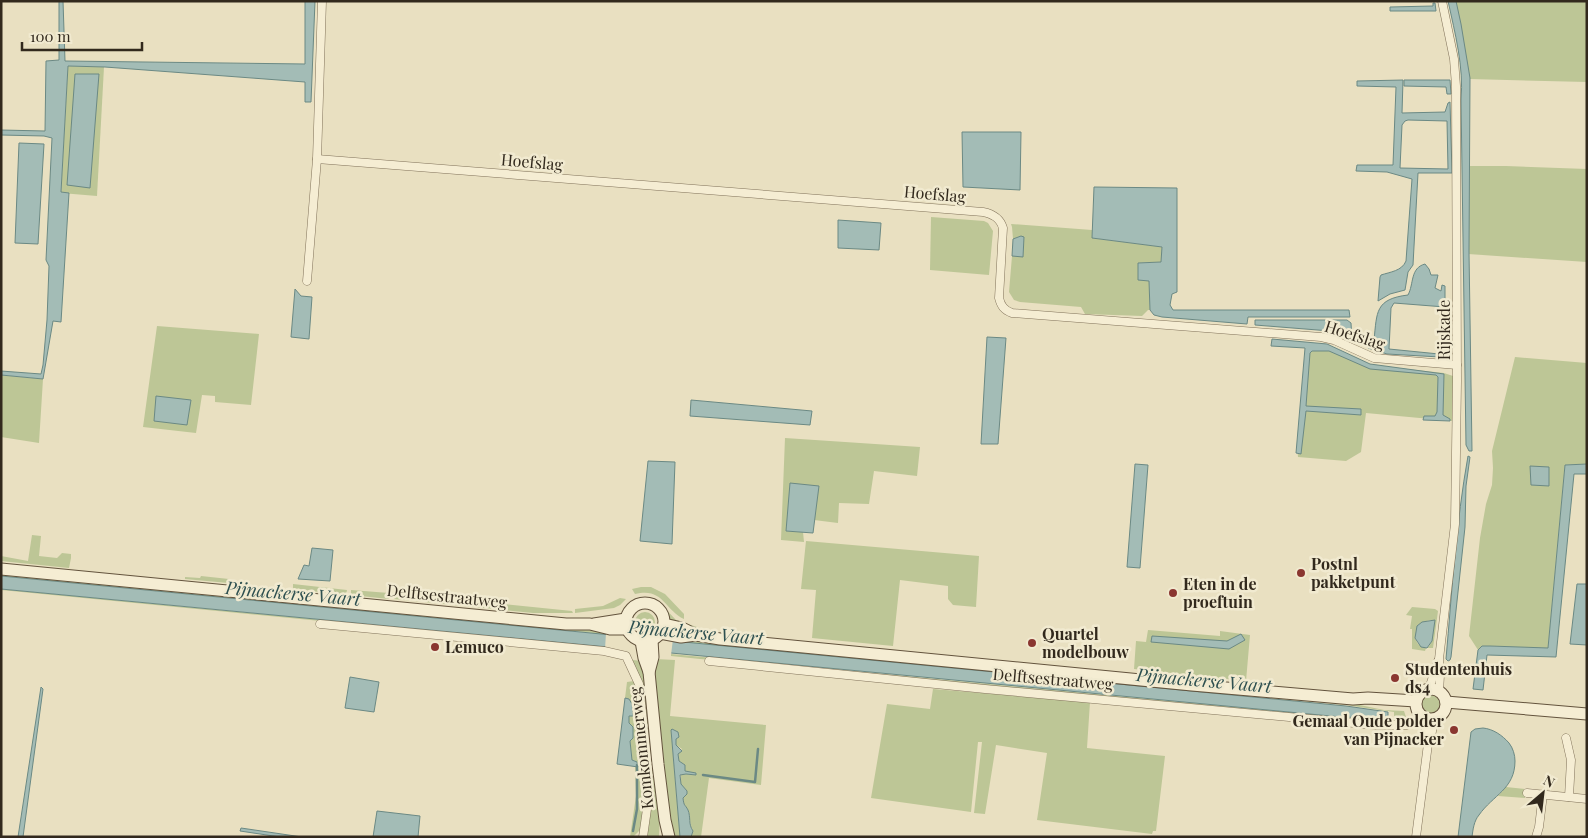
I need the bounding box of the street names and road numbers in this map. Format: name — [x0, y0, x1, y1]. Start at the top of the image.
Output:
street label: Hoefslag — [500, 148, 564, 175]
street label: Hoefslag — [903, 180, 967, 207]
street label: Rijskade — [1433, 300, 1454, 360]
street label: Hoefslag — [1322, 315, 1388, 354]
street label: Delftsestraatweg — [386, 579, 509, 612]
street label: Delftsestraatweg — [992, 663, 1115, 694]
street label: Komkommerweg — [624, 685, 657, 810]

